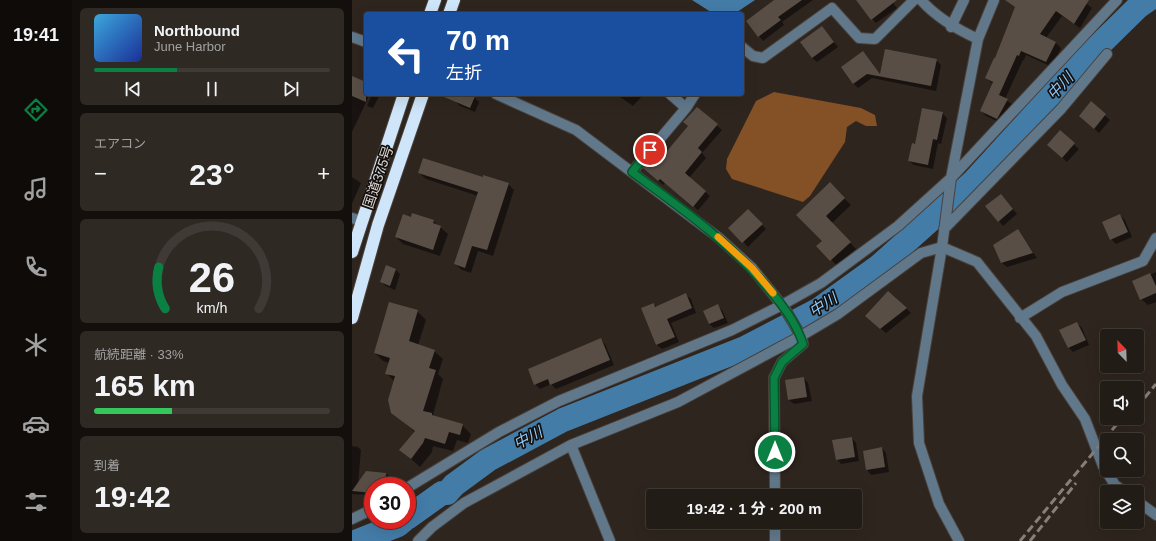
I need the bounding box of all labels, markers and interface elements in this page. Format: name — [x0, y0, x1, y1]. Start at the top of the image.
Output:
text: Northbound — [154, 22, 240, 39]
text: 19:41 — [13, 25, 59, 45]
text: 70 m — [446, 25, 510, 56]
icon: left — [380, 28, 432, 80]
text: June Harbor — [154, 39, 226, 54]
text: 左折 — [446, 63, 482, 83]
water label: 中川 — [1043, 67, 1077, 102]
icon: previous — [122, 78, 144, 100]
icon: pause — [201, 78, 223, 100]
icon: next — [280, 78, 302, 100]
icon: directions — [22, 96, 50, 124]
pin — [633, 133, 667, 167]
text: エアコン — [94, 136, 146, 151]
icon: arrive — [639, 139, 661, 161]
street label: 国道375号 — [360, 143, 396, 211]
text: 23° — [189, 158, 235, 191]
text: − — [94, 161, 107, 186]
text: + — [317, 161, 330, 186]
icon: music — [22, 175, 50, 203]
icon: phone — [22, 253, 50, 281]
text: 26 — [189, 253, 235, 300]
water label: 中川 — [806, 288, 842, 320]
text: km/h — [197, 299, 228, 315]
north arrow — [1100, 329, 1144, 373]
map controls — [1100, 329, 1144, 529]
icon: climate — [22, 331, 50, 359]
text: 航続距離 · 33% — [94, 347, 184, 362]
text: 165 km — [94, 369, 196, 402]
button: sound — [1100, 381, 1144, 425]
icon: car — [22, 410, 50, 438]
water label: 中川 — [511, 422, 547, 452]
position arrow — [754, 431, 796, 473]
button: search — [1100, 433, 1144, 477]
text: 到着 — [94, 458, 120, 473]
speed limit sign: 30 — [364, 477, 416, 529]
text: 19:42 — [94, 480, 171, 513]
button: layers — [1100, 485, 1144, 529]
icon: filters — [22, 488, 50, 516]
text: 19:42 · 1 分 · 200 m — [686, 500, 822, 517]

